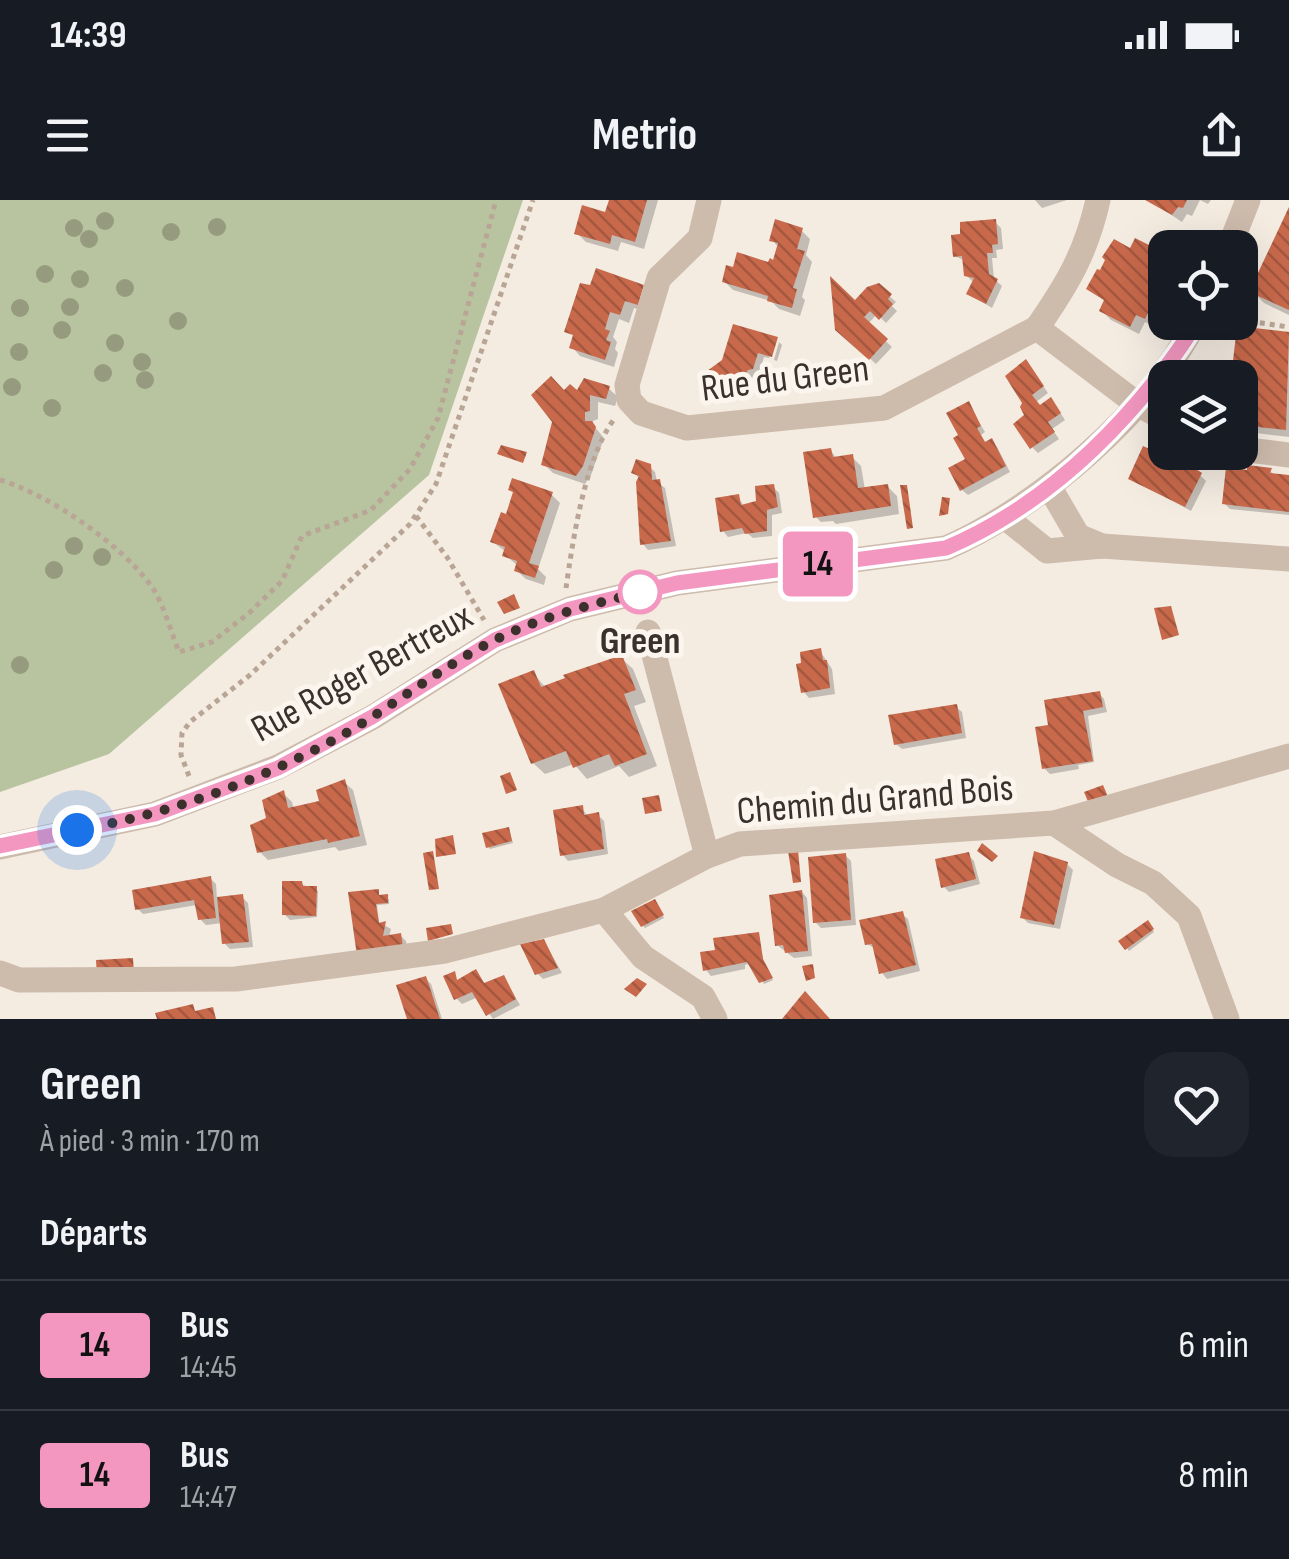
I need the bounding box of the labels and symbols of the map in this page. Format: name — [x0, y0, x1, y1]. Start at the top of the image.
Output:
street label: Rue du Green — [699, 346, 871, 412]
line badge: 14 — [773, 532, 863, 596]
marker: Green — [619, 571, 661, 613]
street label: Rue Roger Bertreux — [244, 594, 480, 752]
place label: Green — [600, 619, 680, 664]
street label: Chemin du Grand Bois — [735, 766, 1015, 834]
your location — [52, 805, 102, 855]

